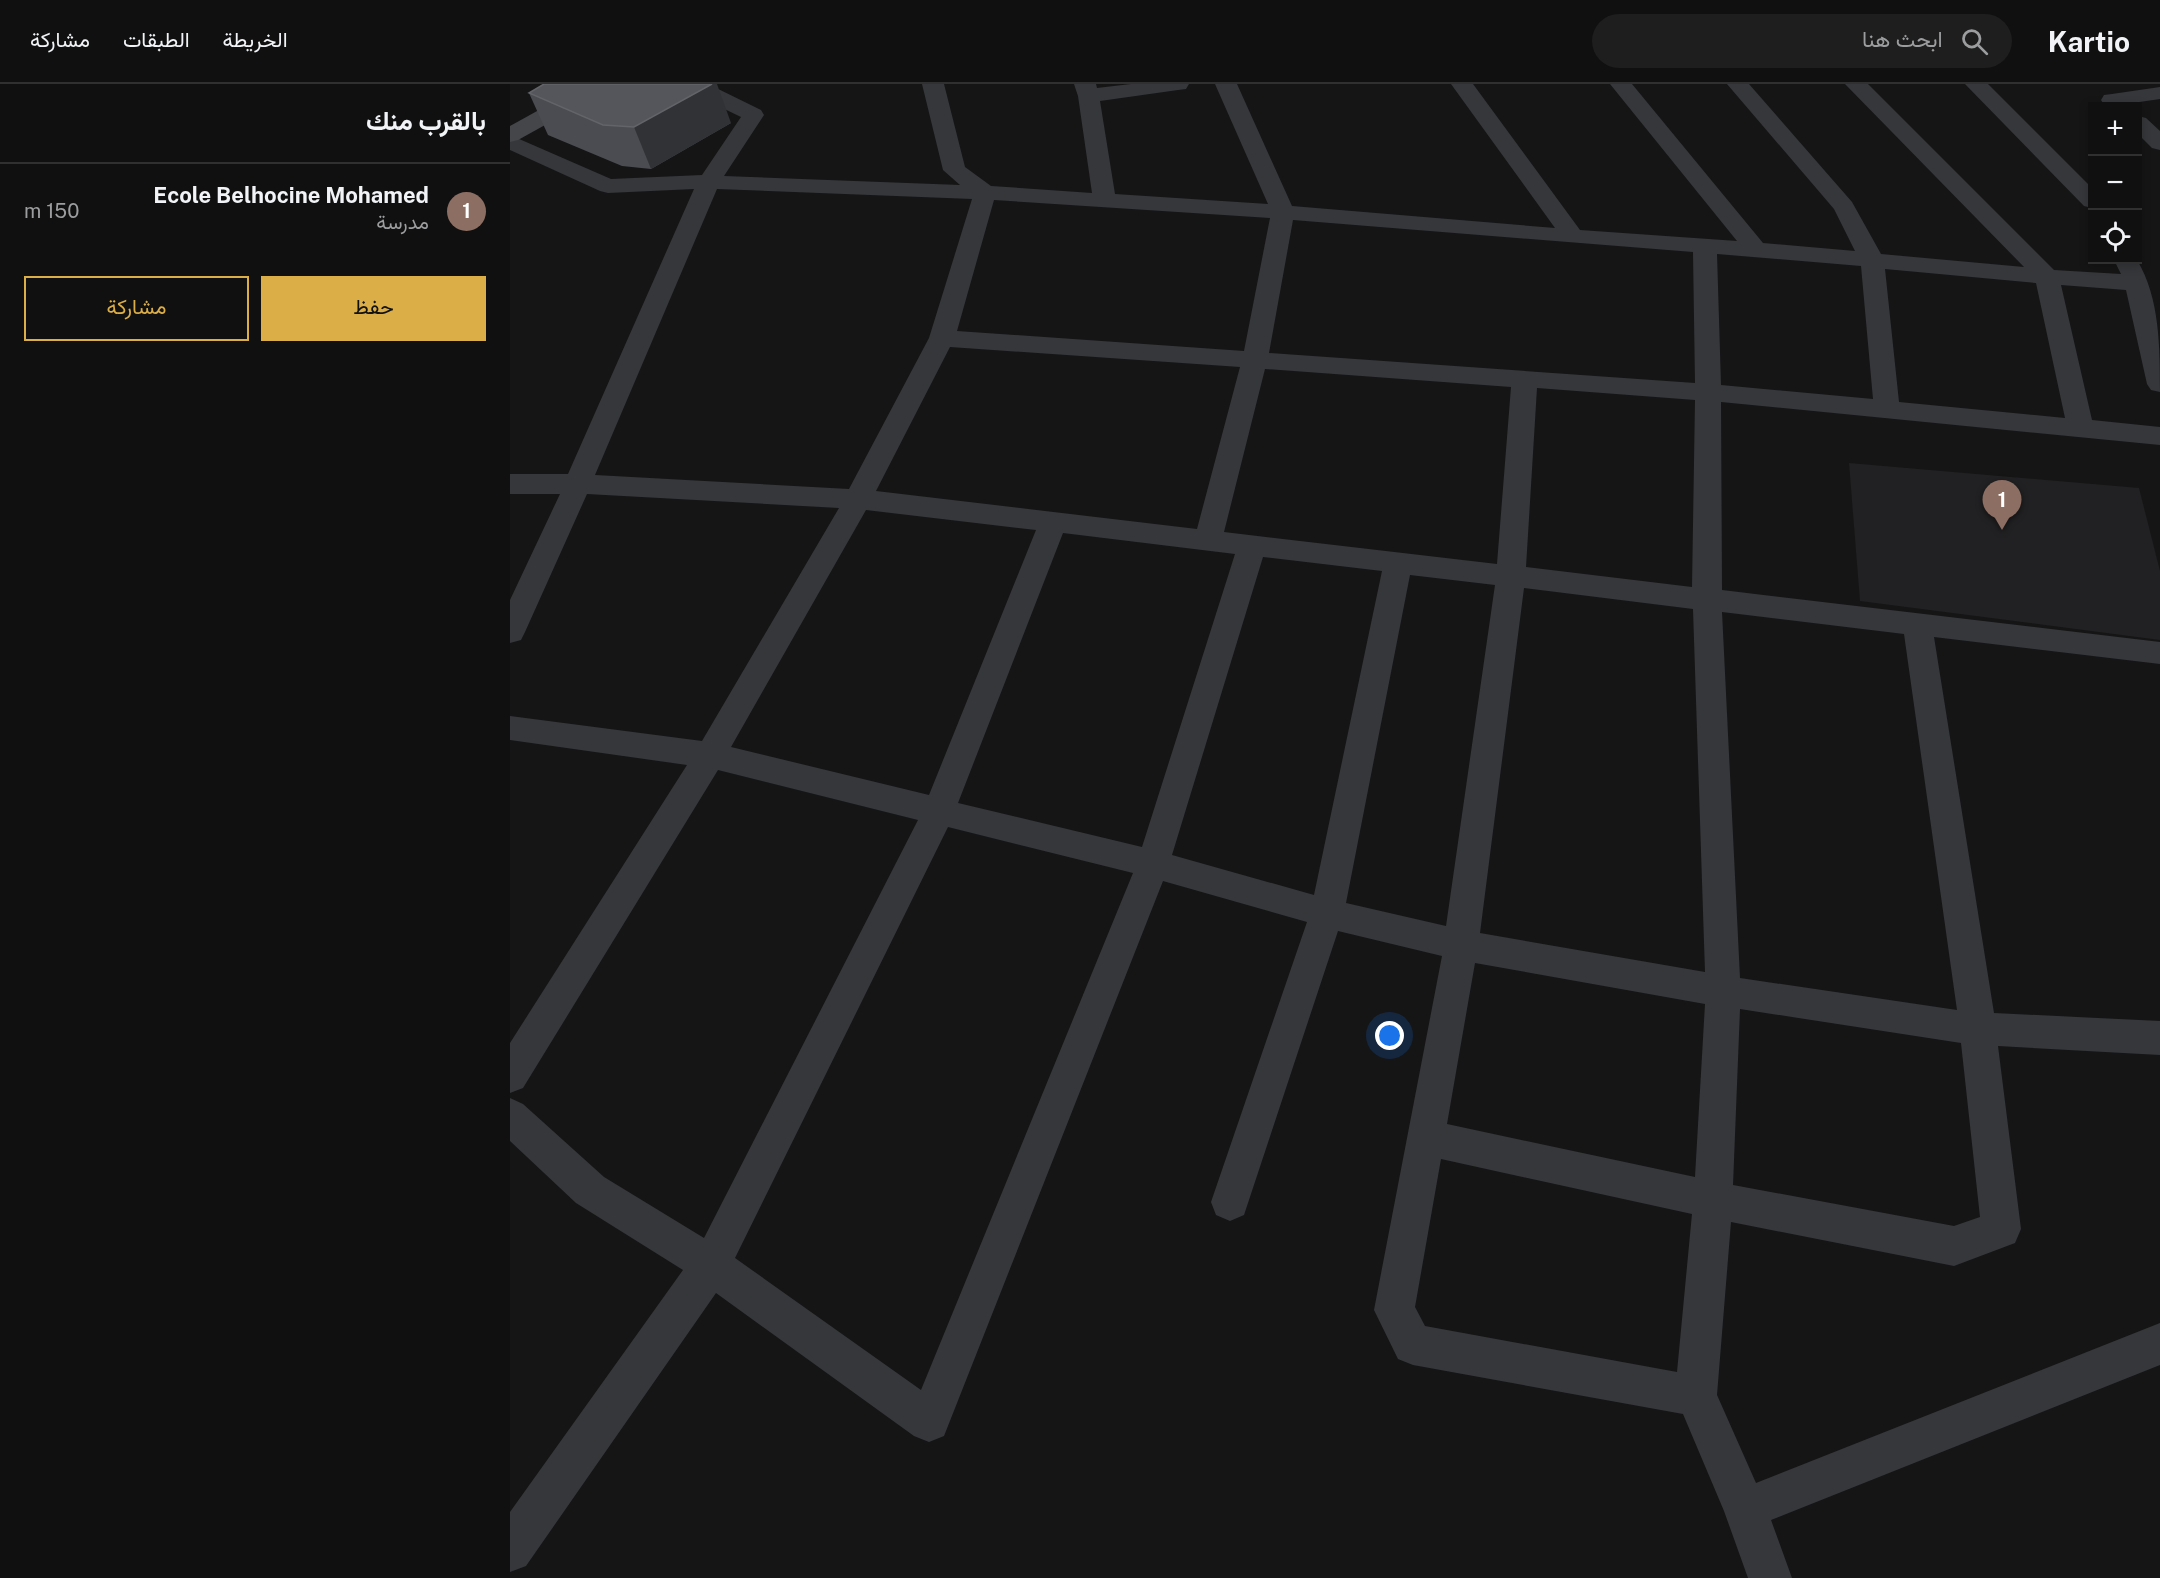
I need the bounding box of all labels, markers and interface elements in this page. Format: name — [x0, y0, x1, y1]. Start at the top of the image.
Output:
search box — [1592, 14, 2012, 68]
icon: search — [1958, 25, 1991, 58]
text: Kartio — [2048, 25, 2130, 58]
text: ابحث هنا — [1862, 26, 1943, 52]
text: مشاركة — [30, 27, 90, 52]
text: الطبقات — [123, 27, 190, 52]
text: الخريطة — [223, 27, 288, 52]
map controls — [2088, 102, 2142, 264]
button: + — [2088, 102, 2142, 156]
text: بالقرب منك — [366, 105, 486, 136]
button: − — [2088, 156, 2142, 210]
text: Ecole Belhocine Mohamed — [153, 182, 429, 208]
text: 150 m — [24, 199, 79, 223]
text: 1 — [462, 199, 471, 223]
text: مدرسة — [376, 210, 429, 234]
button: locate — [2088, 210, 2142, 264]
button: مشاركة — [24, 276, 249, 341]
button: حفظ — [261, 276, 486, 341]
pin: 1 — [1982, 480, 2022, 530]
your location — [1375, 1021, 1404, 1050]

